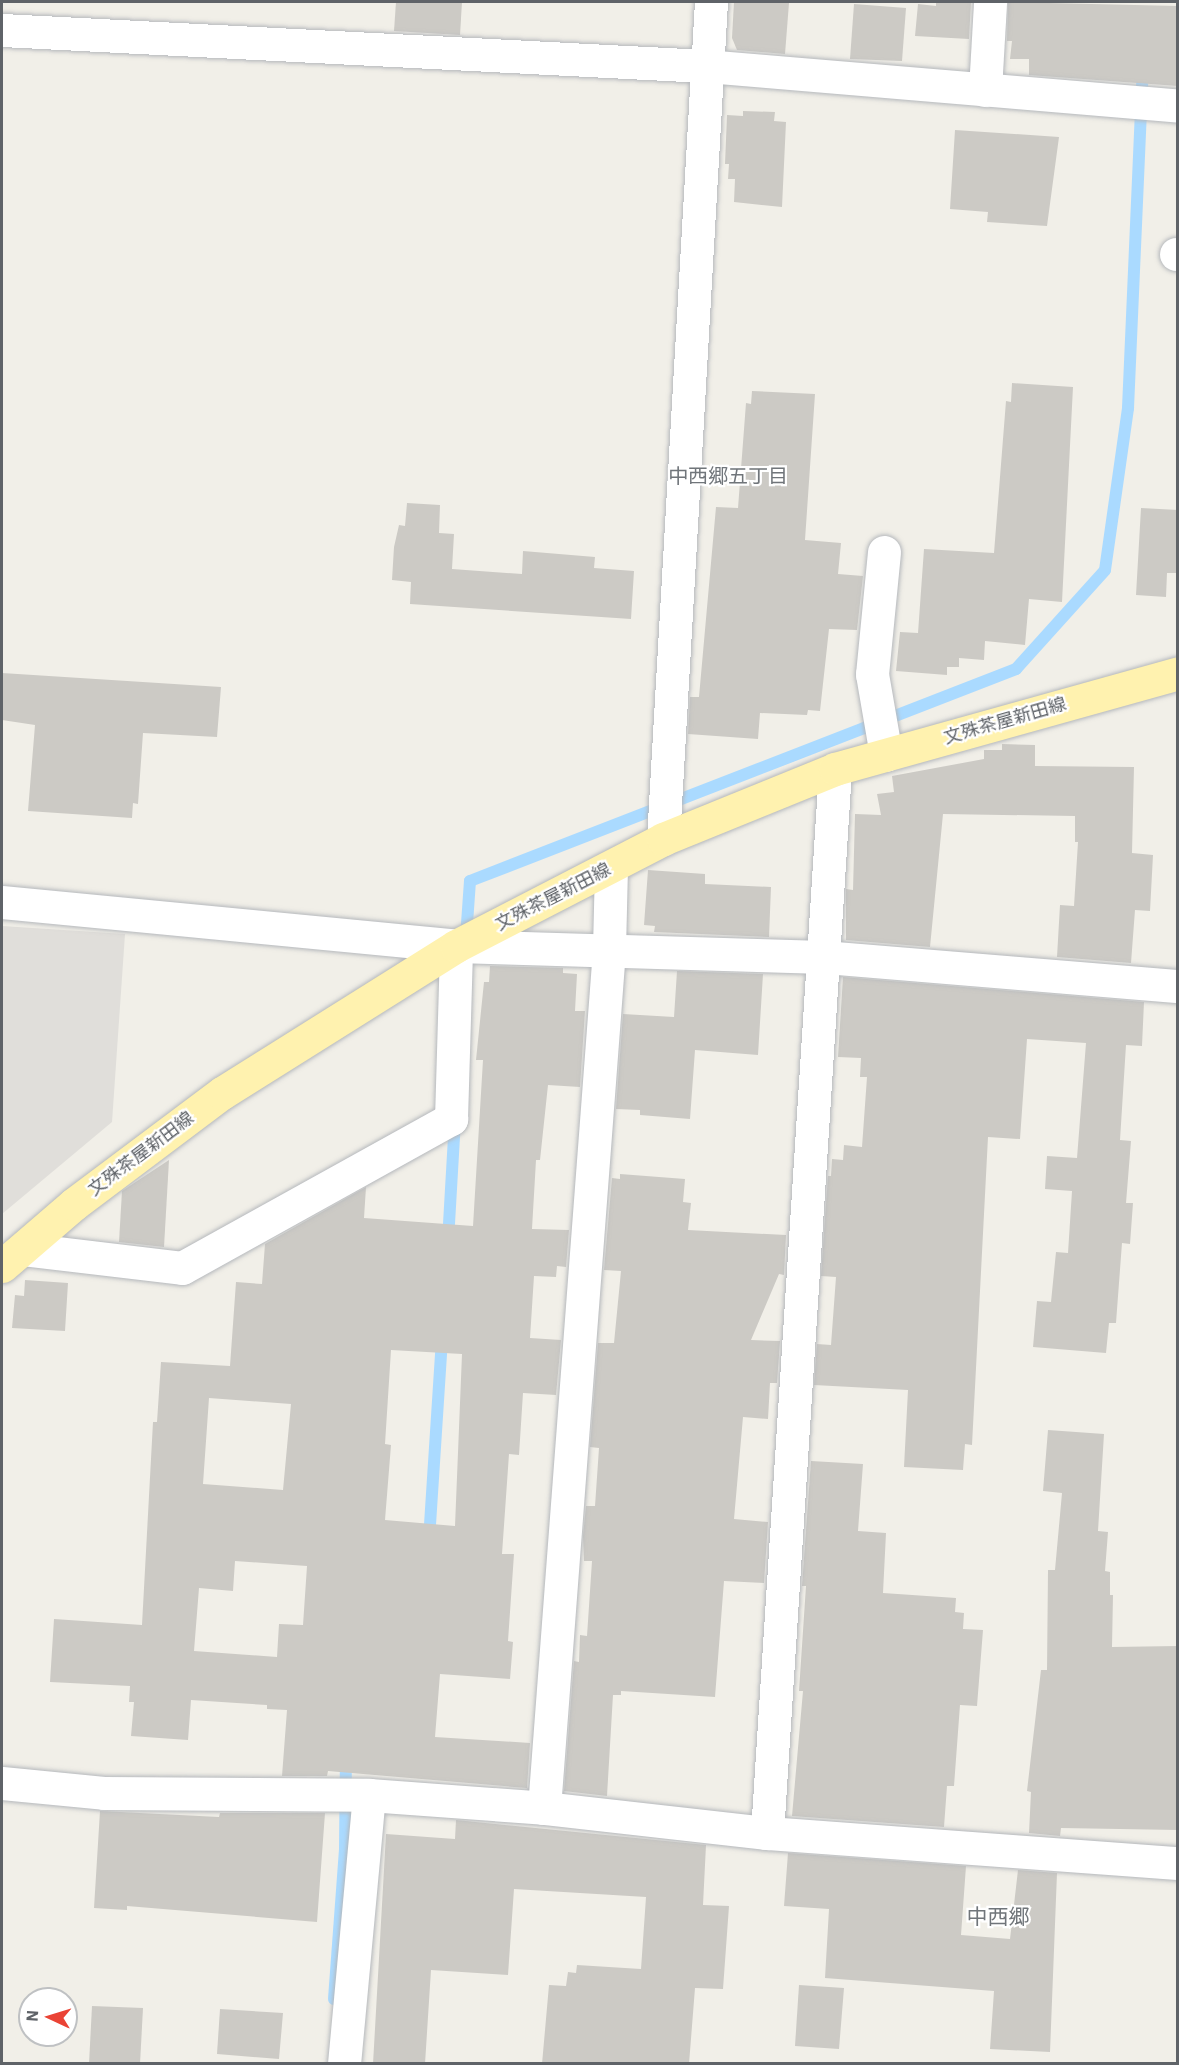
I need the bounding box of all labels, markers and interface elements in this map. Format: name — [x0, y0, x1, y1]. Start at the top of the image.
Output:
district label: 中西郷五丁目 — [668, 463, 788, 487]
street label: 文殊茶屋新田線 — [941, 693, 1069, 749]
street label: 文殊茶屋新田線 — [492, 859, 614, 935]
street label: 文殊茶屋新田線 — [84, 1107, 198, 1201]
district label: 中西郷 — [967, 1903, 1029, 1929]
north arrow — [18, 1987, 78, 2047]
text: N — [22, 2009, 42, 2022]

